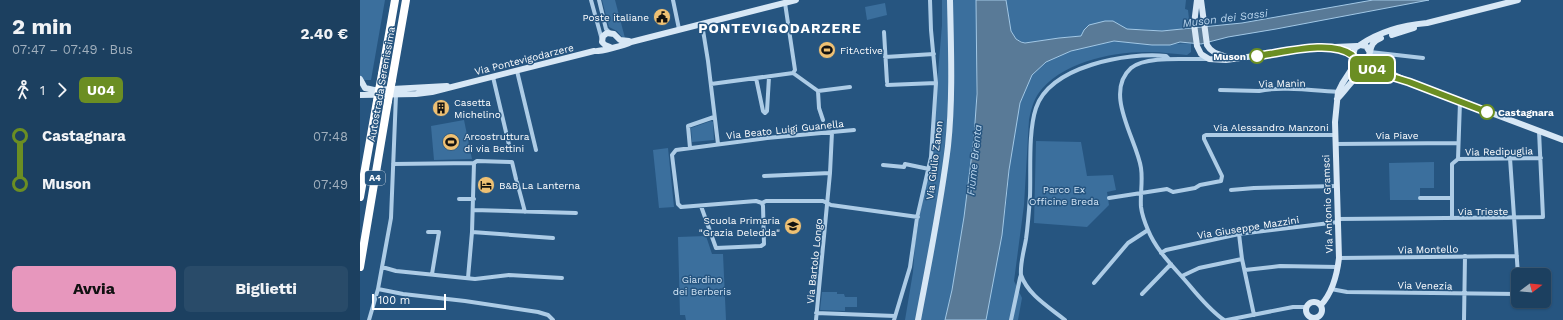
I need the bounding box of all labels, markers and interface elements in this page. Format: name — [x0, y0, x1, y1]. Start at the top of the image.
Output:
public building icon: Poste italiane — [652, 7, 672, 27]
water label: Muson dei Sassi — [1182, 7, 1269, 30]
place label: Poste italiane — [583, 12, 649, 23]
text: 2 min — [12, 14, 72, 39]
district label: PONTEVIGODARZERE — [698, 20, 862, 36]
text: 2.40 € — [301, 25, 348, 43]
street label: Autostrada Serenissima — [366, 26, 397, 142]
sports icon: FitActive — [817, 40, 837, 60]
text: 07:47 – 07:49 · Bus — [12, 42, 133, 57]
street label: Via Pontevigodarzere — [473, 42, 575, 77]
place label: FitActive — [840, 45, 883, 56]
marker: Muson — [1249, 48, 1265, 64]
place label: Muson — [1213, 51, 1246, 62]
line badge: U04 — [1349, 56, 1395, 82]
text: U04 — [1358, 61, 1386, 77]
street label: Via Manin — [1258, 78, 1306, 89]
icon: walk — [12, 79, 34, 101]
icon: forward — [51, 79, 73, 101]
text: U04 — [87, 82, 115, 98]
text: 1 — [40, 83, 45, 98]
place label: Casetta Michelino — [454, 97, 501, 120]
building icon: Casetta Michelino — [431, 98, 451, 118]
marker: Castagnara — [1479, 104, 1495, 120]
place label: Castagnara — [1498, 107, 1554, 118]
street label: Via Beato Luigi Guanella — [726, 118, 845, 141]
street label: Via Giulio Zanon — [924, 120, 945, 200]
street label: Via Alessandro Manzoni — [1213, 122, 1329, 133]
water label: Fiume Brenta — [964, 124, 985, 196]
text: Castagnara — [42, 127, 126, 145]
text: 07:48 — [313, 129, 348, 144]
street label: Via Piave — [1375, 130, 1419, 141]
place label: Arcostruttura di via Bettini — [464, 131, 530, 154]
sports icon: Arcostruttura di via Bettini — [441, 132, 461, 152]
street label: Via Redipuglia — [1465, 145, 1534, 158]
street label: Via Antonio Gramsci — [1320, 154, 1335, 253]
road number: A4 — [365, 171, 385, 185]
text: Muson — [42, 175, 91, 193]
hotel icon: B&B La Lanterna — [476, 175, 496, 195]
text: 07:49 — [313, 177, 348, 192]
place label: B&B La Lanterna — [499, 180, 581, 191]
park label: Parco Ex Officine Breda — [1029, 184, 1099, 207]
street label: Via Trieste — [1458, 206, 1509, 217]
street label: Via Giuseppe Mazzini — [1196, 214, 1300, 241]
place label: Scuola Primaria "Grazia Deledda" — [699, 215, 780, 238]
school or university icon: Scuola Primaria "Grazia Deledda" — [783, 216, 803, 236]
street label: Via Bartolo Longo — [805, 218, 824, 304]
street label: Via Montello — [1398, 243, 1458, 256]
button: Avvia — [12, 266, 176, 312]
button: Biglietti — [184, 266, 348, 312]
north arrow — [1511, 268, 1551, 308]
map controls — [1511, 268, 1551, 308]
park label: Giardino dei Berberis — [673, 274, 731, 297]
street label: Via Venezia — [1397, 280, 1453, 291]
scale bar — [372, 292, 446, 311]
text: 100 m — [378, 294, 410, 307]

